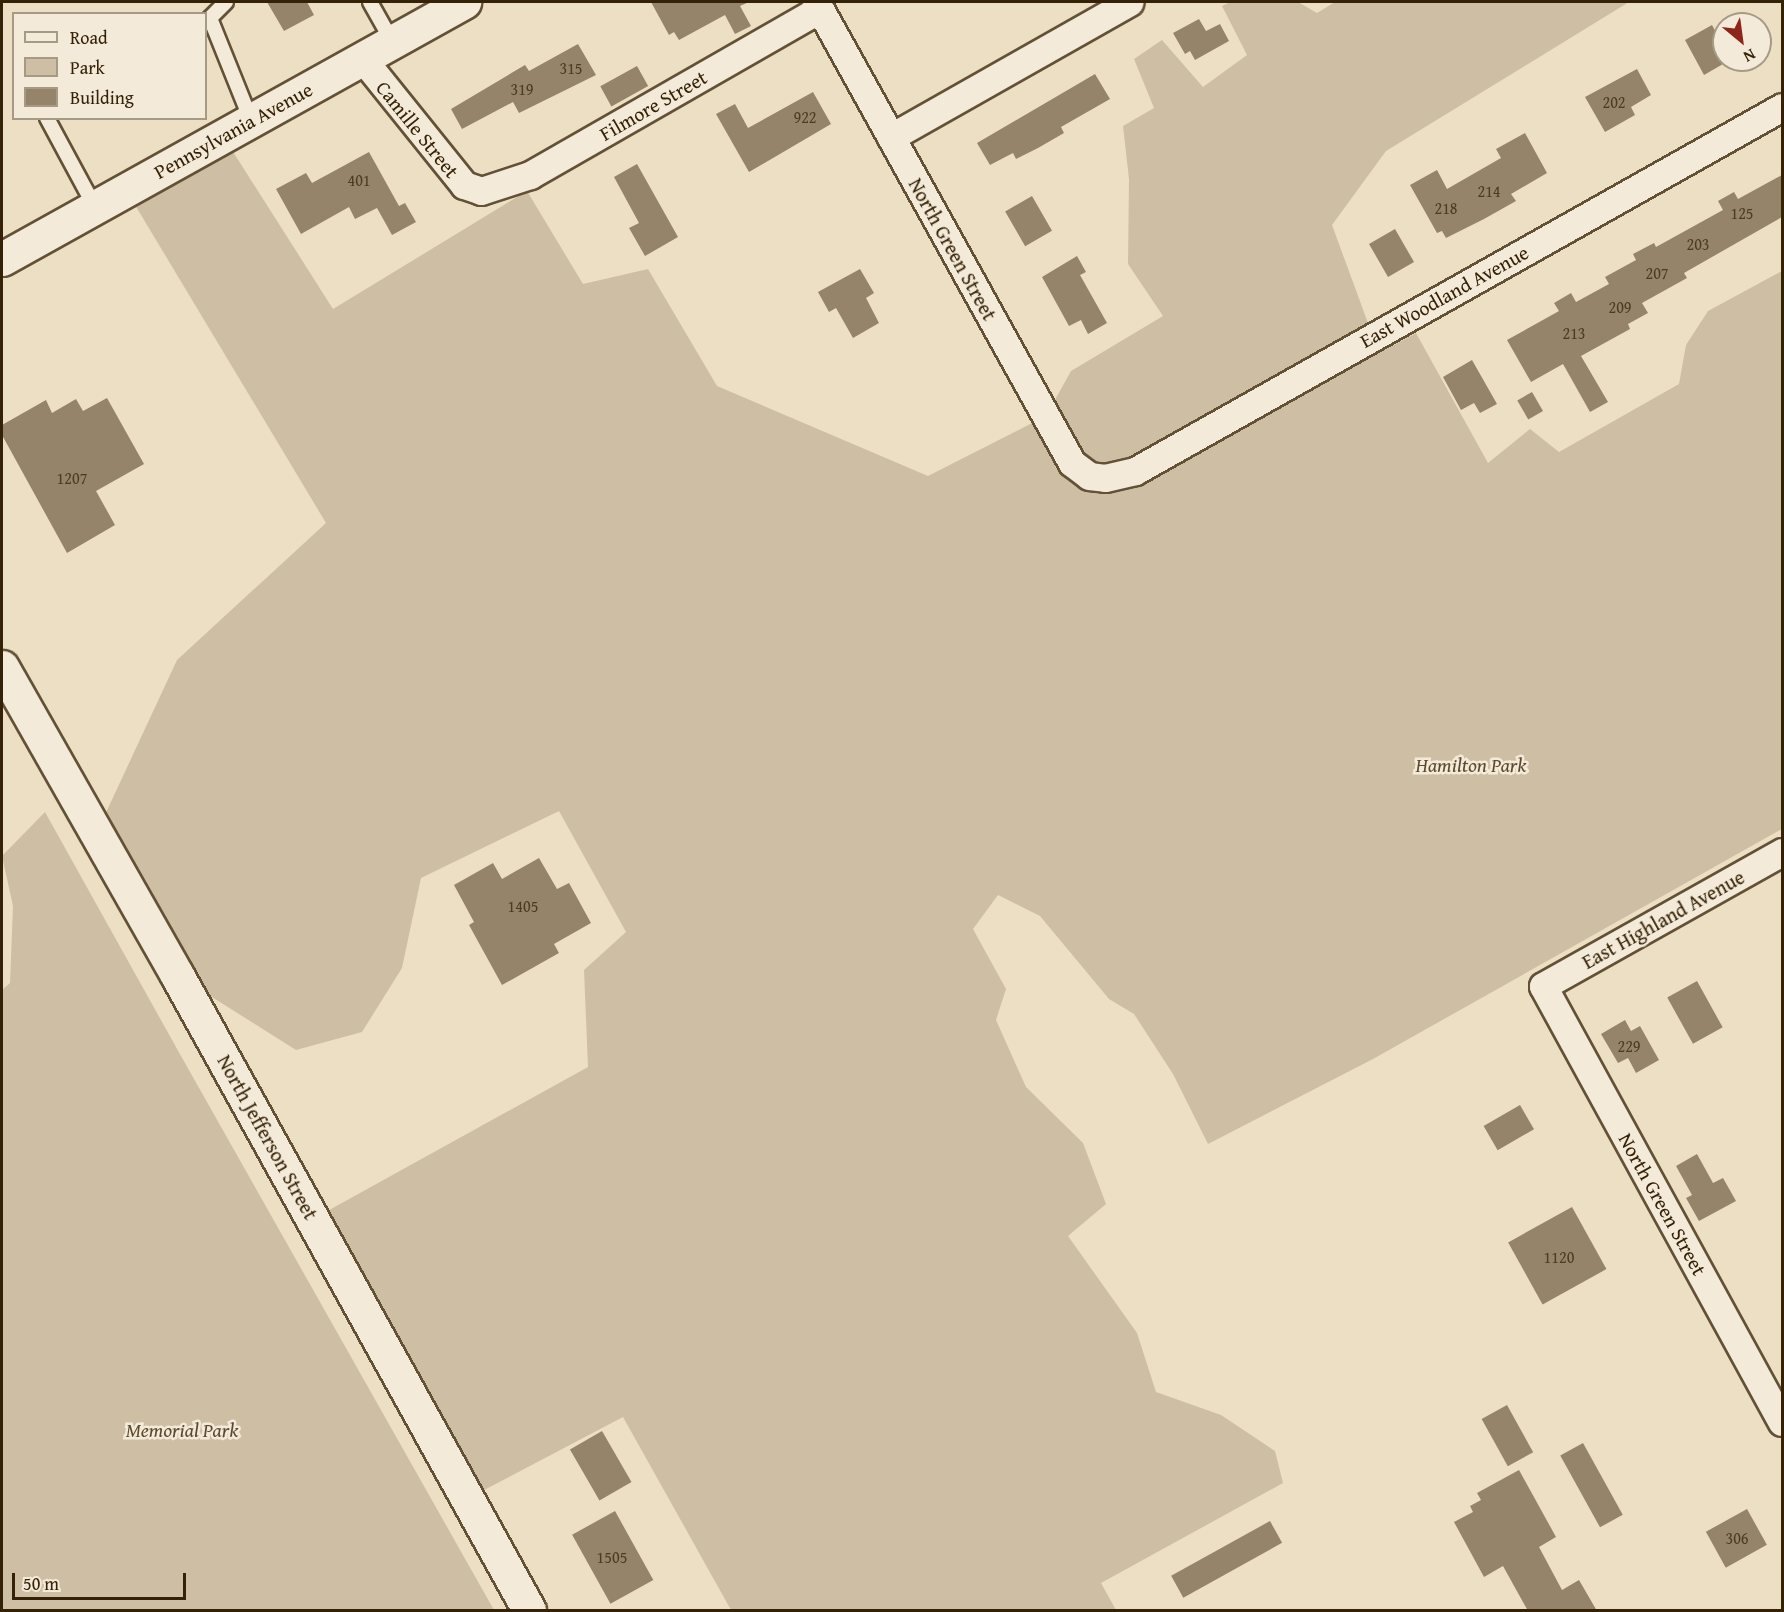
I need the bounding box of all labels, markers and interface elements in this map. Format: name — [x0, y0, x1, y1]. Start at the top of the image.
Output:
legend — [12, 12, 207, 120]
north arrow — [1712, 12, 1772, 72]
text: Road — [70, 24, 108, 51]
text: N — [1739, 43, 1760, 69]
text: Park — [70, 54, 105, 81]
house number: 315 — [559, 58, 583, 78]
street label: Filmore Street — [595, 65, 711, 145]
street label: Camille Street — [372, 76, 464, 182]
street label: Pennsylvania Avenue — [150, 77, 316, 183]
house number: 319 — [510, 79, 534, 99]
text: Building — [70, 84, 134, 111]
house number: 202 — [1602, 92, 1626, 112]
house number: 922 — [793, 107, 817, 127]
house number: 401 — [347, 170, 371, 190]
street label: North Green Street — [904, 174, 1002, 324]
house number: 214 — [1477, 181, 1501, 201]
house number: 218 — [1434, 198, 1458, 218]
house number: 125 — [1730, 203, 1754, 223]
house number: 203 — [1686, 234, 1710, 254]
street label: East Woodland Avenue — [1355, 240, 1533, 352]
house number: 207 — [1645, 263, 1669, 283]
house number: 209 — [1608, 297, 1632, 317]
house number: 213 — [1562, 323, 1586, 343]
house number: 1207 — [57, 468, 87, 488]
park label: Hamilton Park — [1416, 752, 1526, 776]
street label: East Highland Avenue — [1578, 864, 1748, 974]
house number: 1405 — [508, 896, 538, 916]
house number: 229 — [1617, 1036, 1641, 1056]
street label: North Jefferson Street — [213, 1050, 323, 1224]
street label: North Green Street — [1614, 1129, 1712, 1279]
house number: 1120 — [1544, 1247, 1574, 1267]
park label: Memorial Park — [126, 1417, 238, 1441]
house number: 306 — [1725, 1528, 1749, 1548]
house number: 1505 — [597, 1547, 627, 1567]
scale bar — [15, 1561, 189, 1599]
text: 50 m — [23, 1570, 59, 1597]

